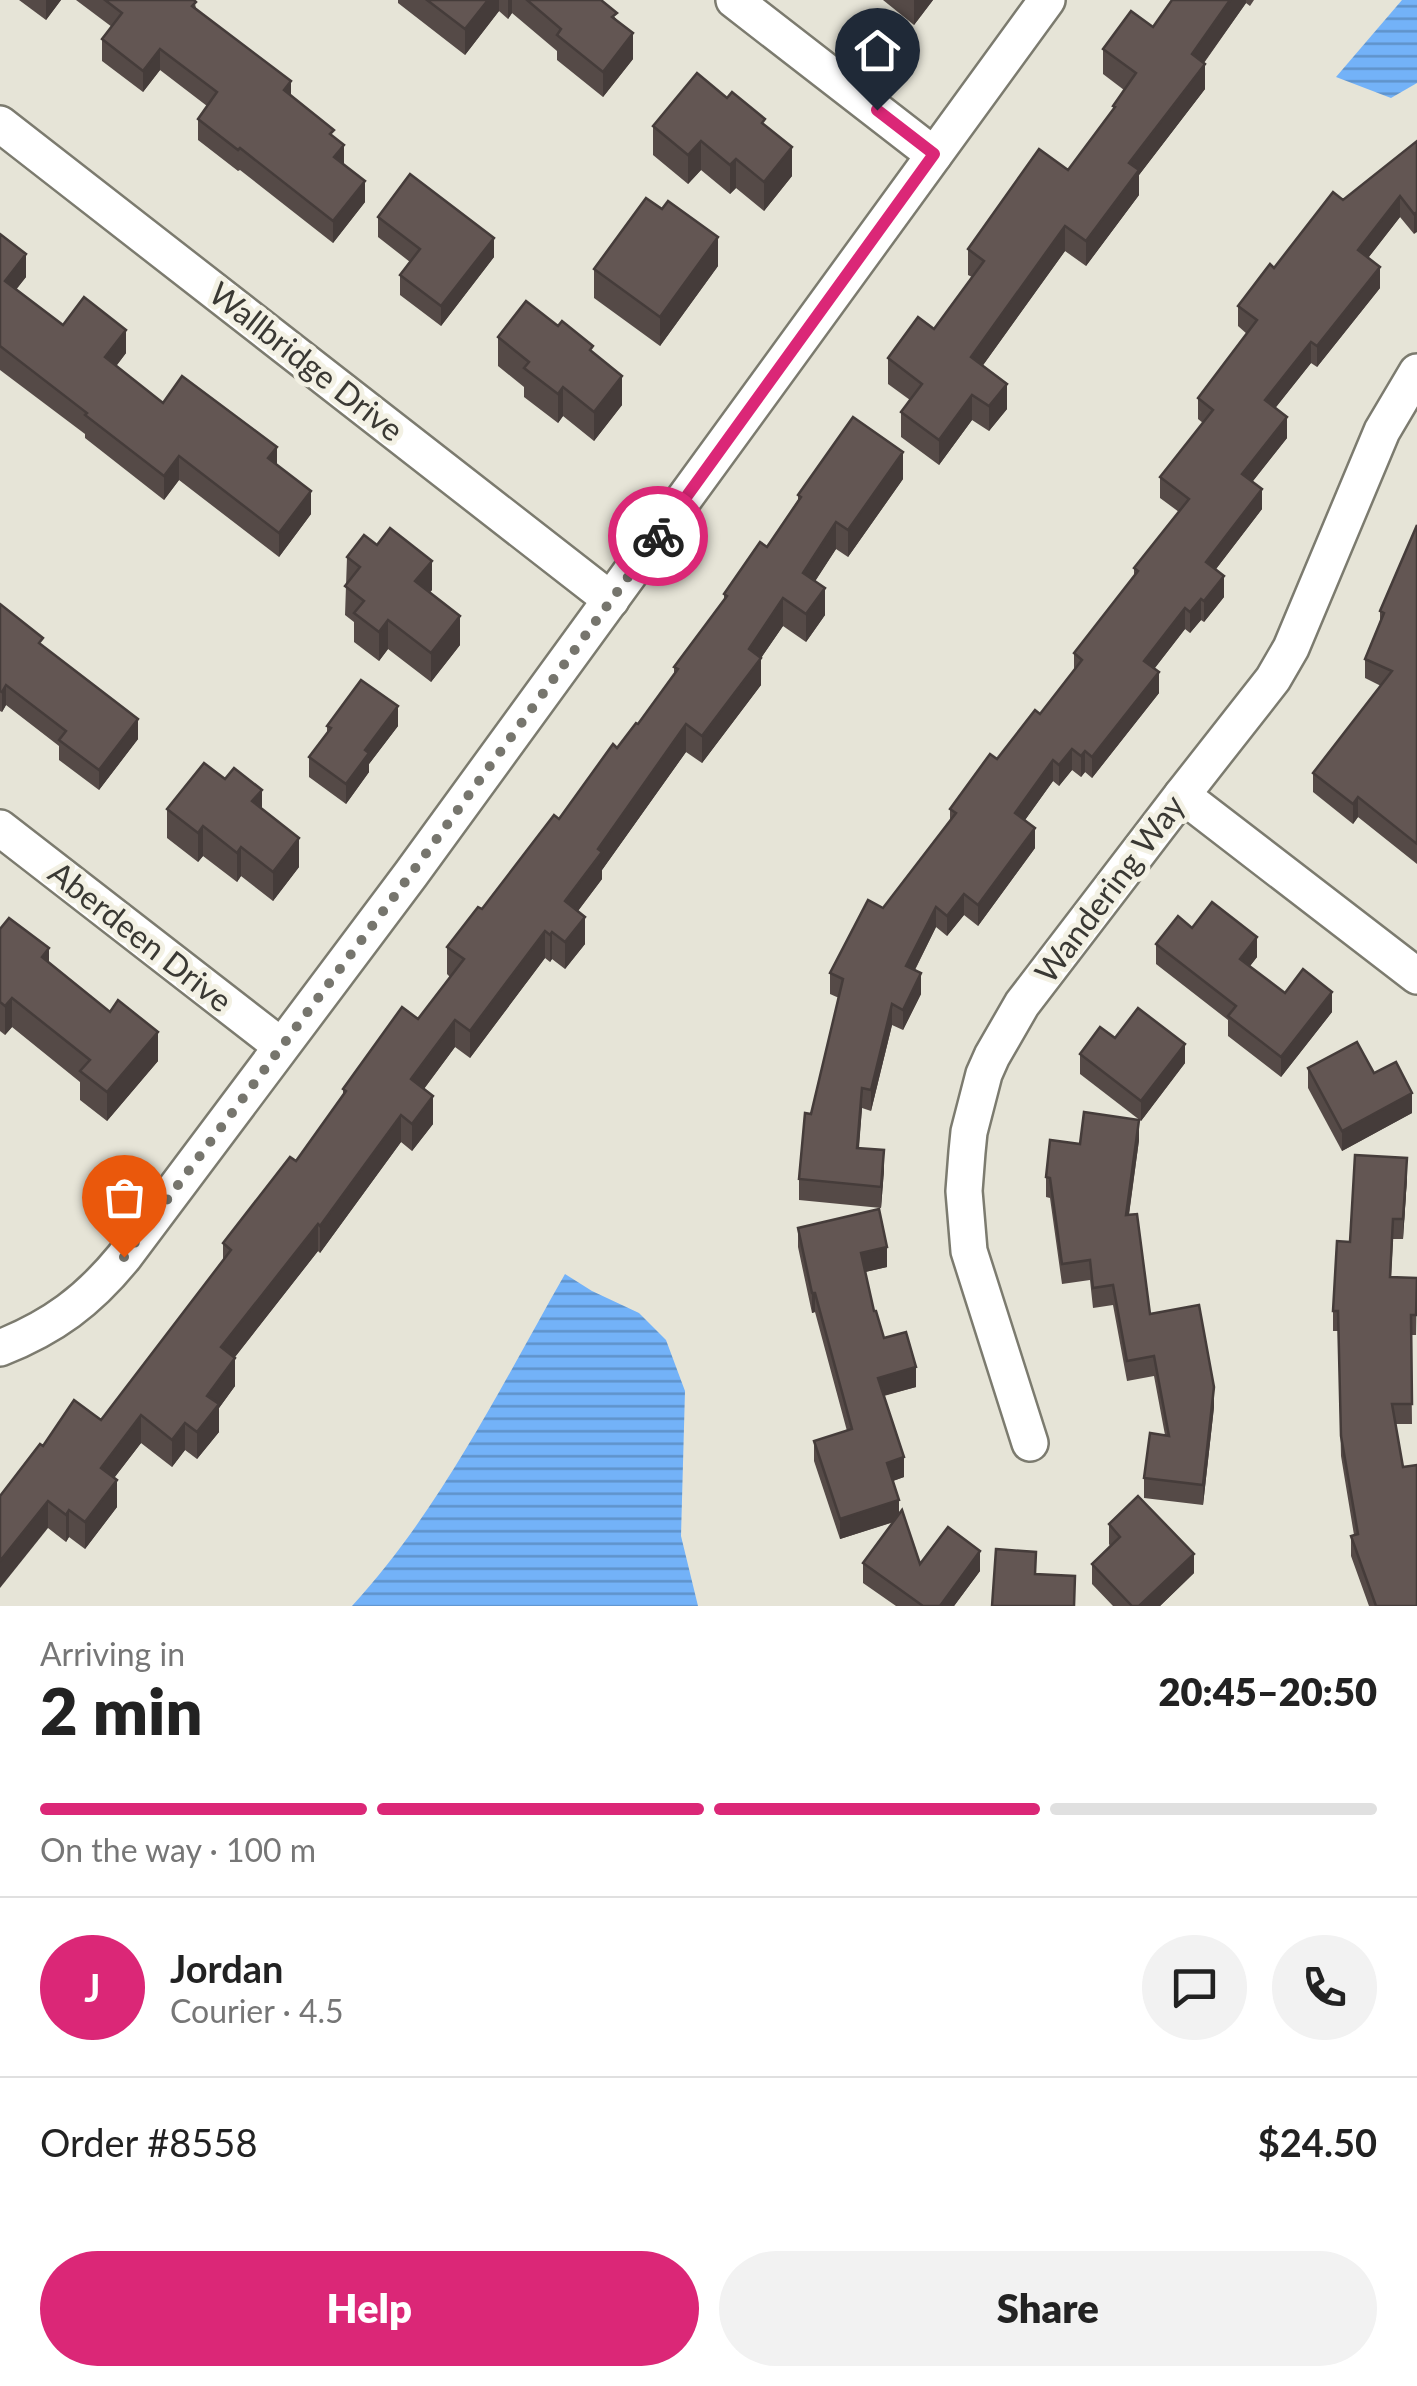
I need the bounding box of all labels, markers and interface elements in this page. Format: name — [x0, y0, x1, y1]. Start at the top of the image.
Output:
pin — [835, 8, 920, 111]
icon: home — [850, 23, 905, 78]
street label: Wallbridge Drive — [202, 273, 412, 449]
courier — [608, 486, 708, 586]
icon: bike — [631, 509, 686, 564]
street label: Wandering Way — [1026, 786, 1192, 990]
street label: Aberdeen Drive — [42, 852, 240, 1019]
pin — [82, 1155, 167, 1258]
icon: bag — [97, 1170, 152, 1225]
text: Arriving in — [40, 1634, 185, 1673]
text: 20:45–20:50 — [1158, 1668, 1377, 1714]
text: 2 min — [40, 1671, 202, 1749]
text: On the way · 100 m — [40, 1830, 316, 1869]
button: chat — [1142, 1935, 1247, 2040]
button: phone — [1272, 1935, 1377, 2040]
text: Jordan — [170, 1945, 283, 1991]
text: J — [84, 1964, 101, 2010]
text: Courier · 4.5 — [170, 1991, 344, 2030]
text: Order #8558 — [40, 2119, 257, 2165]
text: $24.50 — [1258, 2119, 1377, 2165]
button: Help — [40, 2251, 699, 2366]
button: Share — [719, 2251, 1377, 2366]

